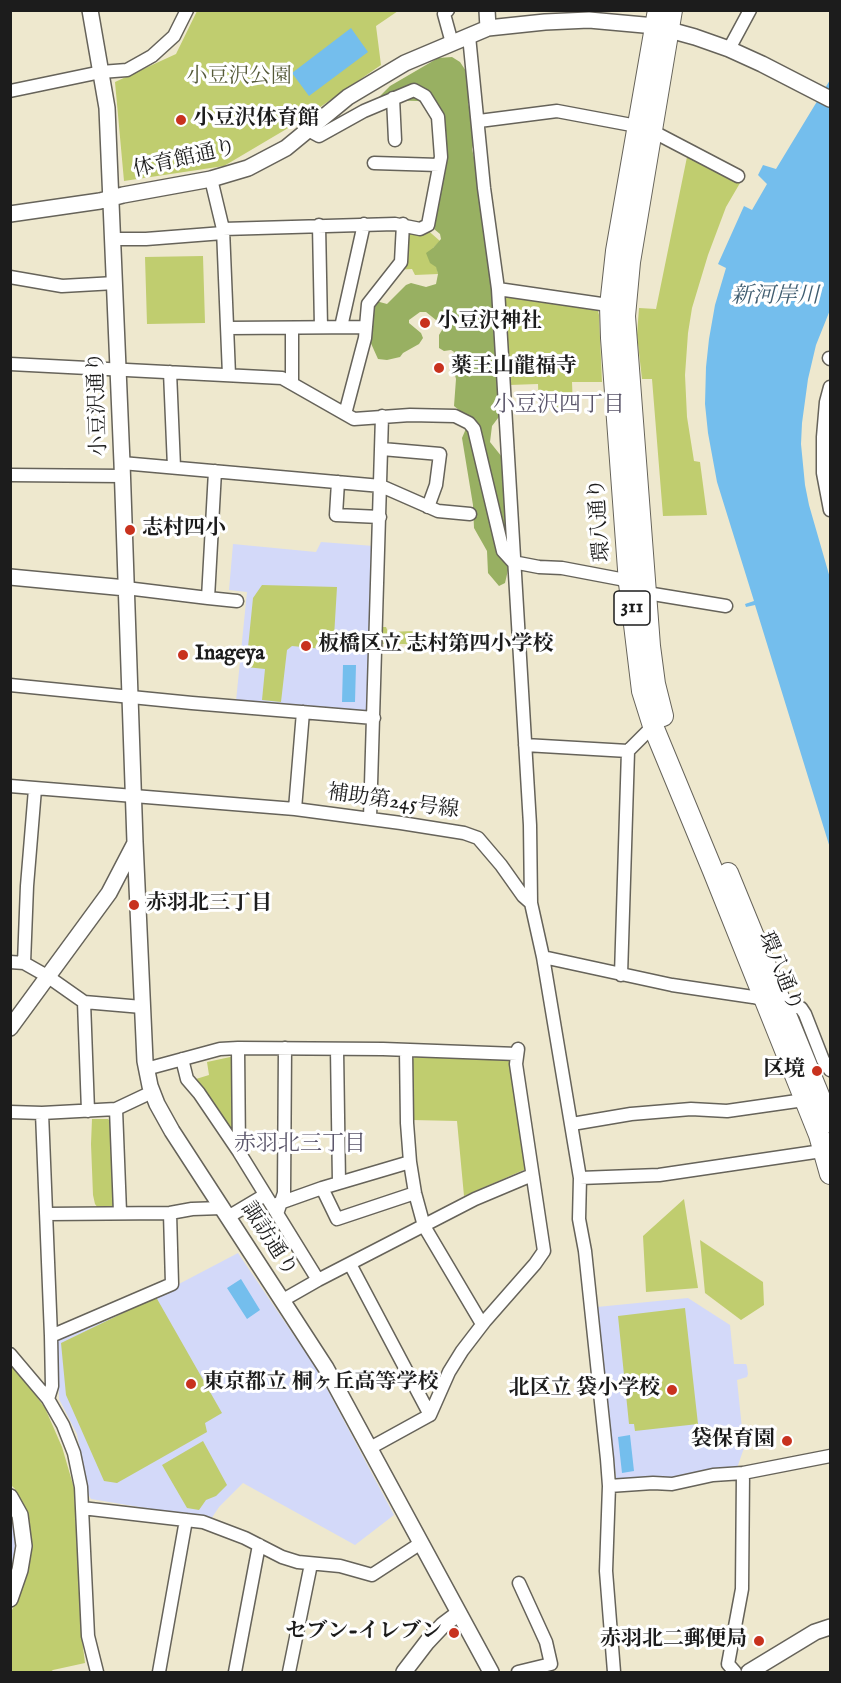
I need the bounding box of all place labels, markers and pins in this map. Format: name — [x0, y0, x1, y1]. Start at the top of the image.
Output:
place label: 小豆沢体育館 — [193, 107, 319, 133]
marker: 小豆沢体育館 — [174, 113, 188, 127]
place label: 小豆沢神社 — [437, 310, 542, 336]
marker: 小豆沢神社 — [418, 316, 432, 330]
place label: 薬王山龍福寺 — [451, 355, 577, 381]
marker: 薬王山龍福寺 — [432, 361, 446, 375]
place label: 志村四小 — [142, 517, 226, 543]
marker: 志村四小 — [123, 523, 137, 537]
place label: 板橋区立 志村第四小学校 — [318, 633, 554, 659]
marker: 板橋区立 志村第四小学校 — [299, 639, 313, 653]
place label: Inageya — [195, 642, 265, 668]
marker: Inageya — [176, 648, 190, 662]
place label: 赤羽北三丁目 — [146, 892, 272, 918]
marker: 赤羽北三丁目 — [127, 898, 141, 912]
place label: 区境 — [763, 1058, 805, 1084]
marker: 区境 — [810, 1064, 824, 1078]
place label: 東京都立 桐ヶ丘高等学校 — [203, 1371, 439, 1397]
marker: 東京都立 桐ヶ丘高等学校 — [184, 1377, 198, 1391]
place label: 北区立 袋小学校 — [508, 1377, 660, 1403]
marker: 北区立 袋小学校 — [665, 1383, 679, 1397]
place label: 袋保育園 — [691, 1428, 775, 1454]
marker: 袋保育園 — [780, 1434, 794, 1448]
place label: セブン-イレブン — [285, 1620, 442, 1646]
marker: セブン-イレブン — [447, 1626, 461, 1640]
place label: 赤羽北二郵便局 — [600, 1628, 747, 1654]
marker: 赤羽北二郵便局 — [752, 1634, 766, 1648]

